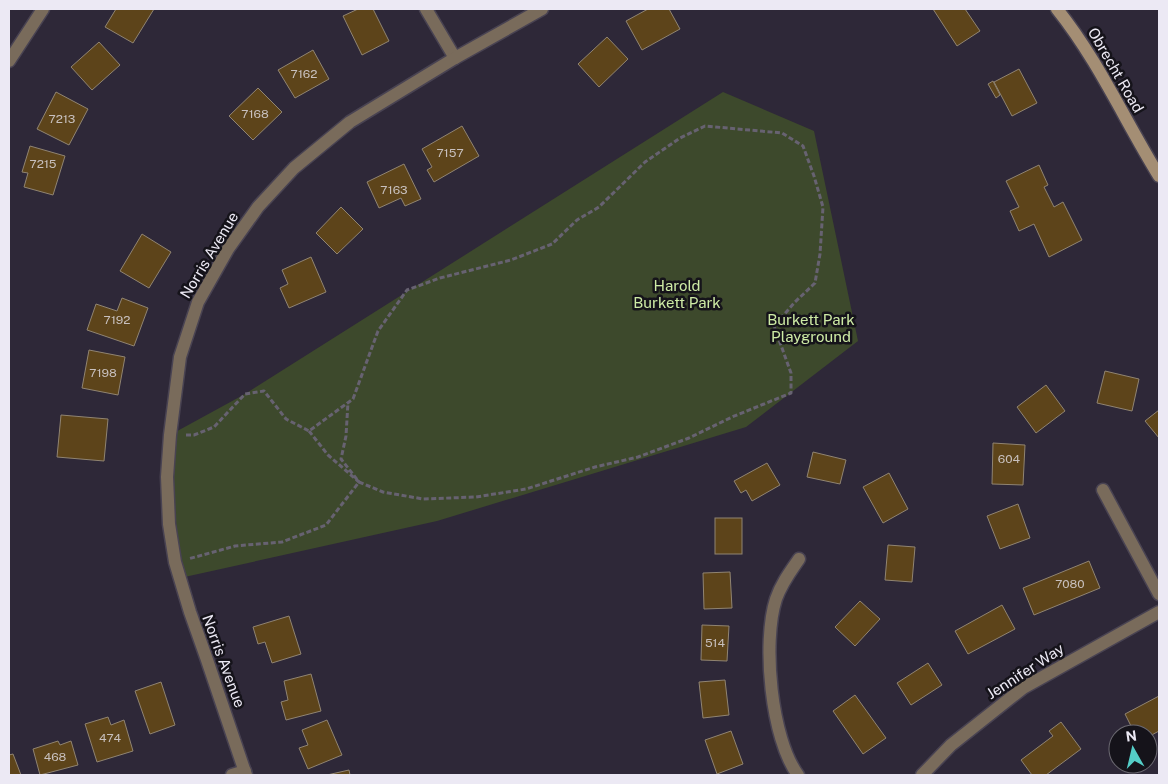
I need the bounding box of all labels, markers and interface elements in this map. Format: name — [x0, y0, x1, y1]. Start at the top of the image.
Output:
street label: Obrecht Road — [1085, 24, 1147, 116]
house number: 7162 — [291, 67, 317, 81]
house number: 7168 — [241, 107, 269, 121]
house number: 7213 — [49, 112, 75, 126]
house number: 7157 — [436, 146, 464, 160]
house number: 7215 — [29, 157, 57, 171]
house number: 7163 — [380, 183, 408, 197]
street label: Norris Avenue — [177, 209, 241, 301]
park label: Harold Burkett Park — [633, 277, 721, 311]
park label: Burkett Park Playground — [767, 311, 855, 345]
house number: 7192 — [104, 313, 130, 327]
house number: 7198 — [89, 366, 117, 380]
house number: 604 — [998, 452, 1021, 466]
house number: 7080 — [1055, 577, 1085, 591]
street label: Norris Avenue — [199, 612, 249, 710]
house number: 514 — [705, 636, 726, 650]
street label: Jennifer Way — [983, 640, 1067, 702]
north arrow — [1108, 724, 1158, 774]
text: N — [1125, 727, 1138, 745]
house number: 474 — [99, 731, 121, 745]
house number: 468 — [44, 750, 67, 764]

